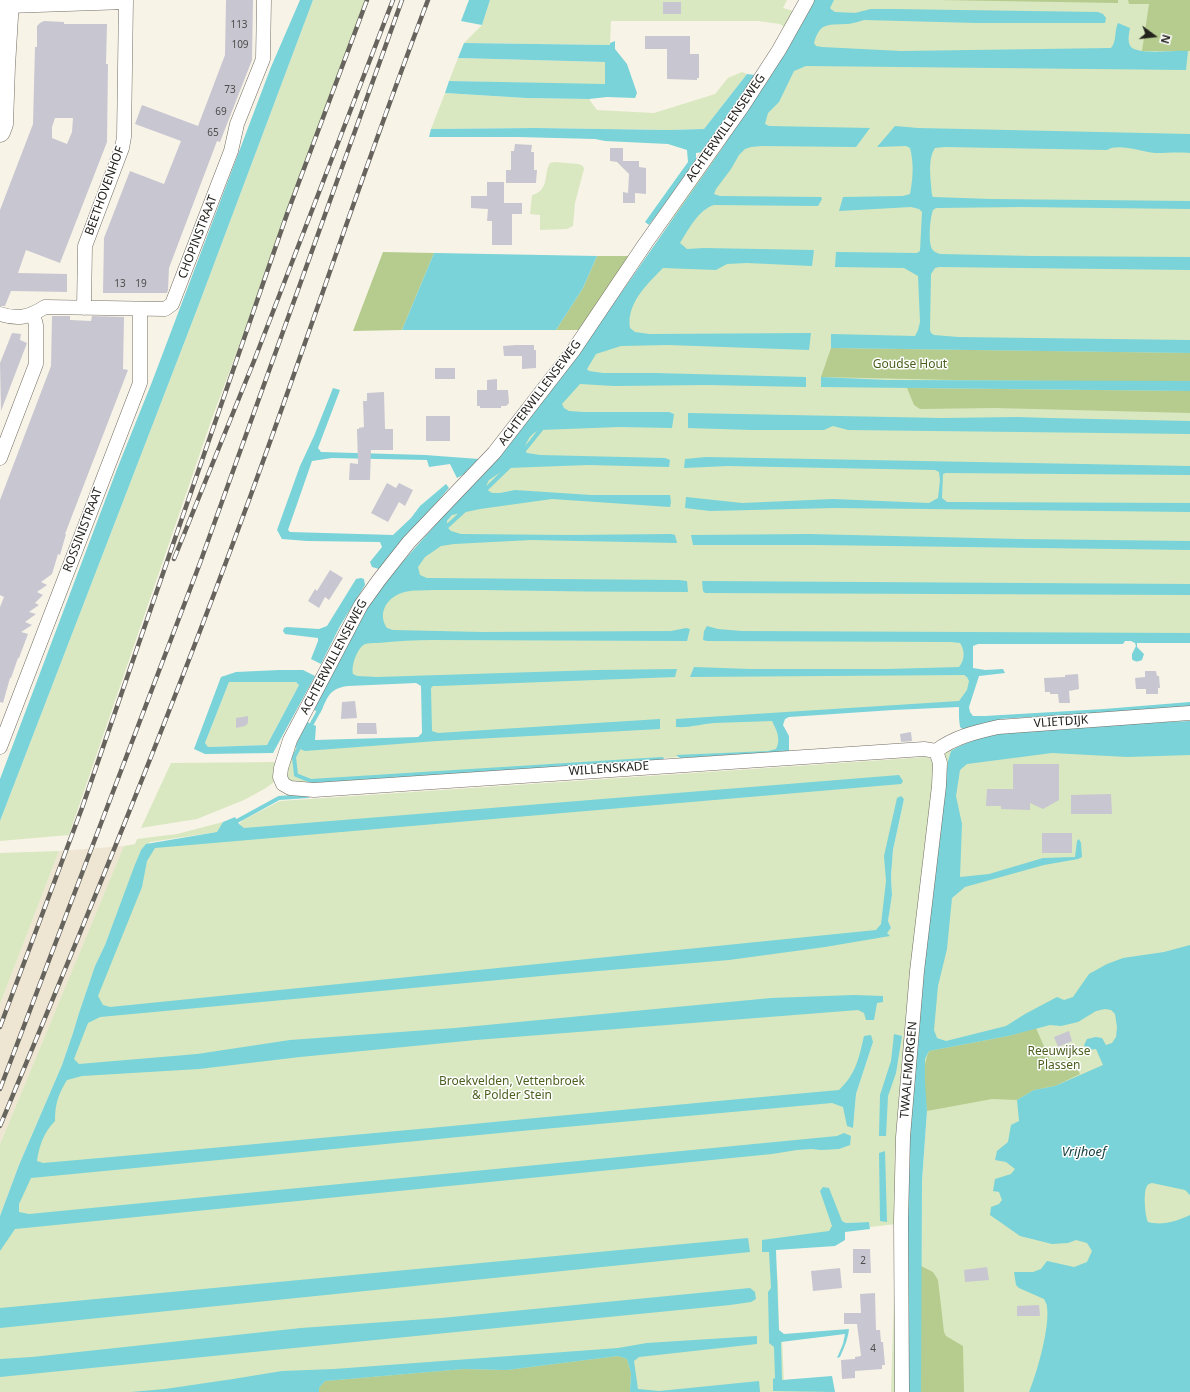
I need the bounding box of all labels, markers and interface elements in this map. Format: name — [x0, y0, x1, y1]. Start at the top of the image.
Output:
north arrow — [1134, 16, 1174, 56]
house number: 113 — [230, 19, 248, 31]
text: N — [1158, 33, 1174, 45]
house number: 109 — [231, 39, 249, 51]
street label: ACHTERWILLENSEWEG — [683, 71, 769, 185]
house number: 73 — [224, 84, 236, 96]
house number: 69 — [215, 106, 227, 118]
house number: 65 — [207, 127, 219, 139]
street label: BEETHOVENHOF — [82, 145, 128, 237]
street label: CHOPINSTRAAT — [175, 193, 221, 281]
house number: 13 — [114, 278, 126, 290]
house number: 19 — [135, 278, 147, 290]
street label: ACHTERWILLENSEWEG — [496, 338, 584, 448]
park label: Goudse Hout — [873, 358, 947, 372]
street label: ROSSINISTRAAT — [60, 486, 106, 574]
street label: ACHTERWILLENSEWEG — [298, 597, 370, 717]
street label: VLIETDIJK — [1033, 713, 1089, 731]
street label: WILLENSKADE — [568, 759, 650, 779]
street label: TWAALFMORGEN — [898, 1021, 920, 1119]
park label: Reeuwijkse Plassen — [1028, 1045, 1090, 1073]
park label: Broekvelden, Vettenbroek & Polder Stein — [439, 1075, 585, 1103]
water label: Vrijhoef — [1062, 1144, 1106, 1160]
house number: 2 — [860, 1255, 866, 1267]
house number: 4 — [870, 1343, 876, 1355]

